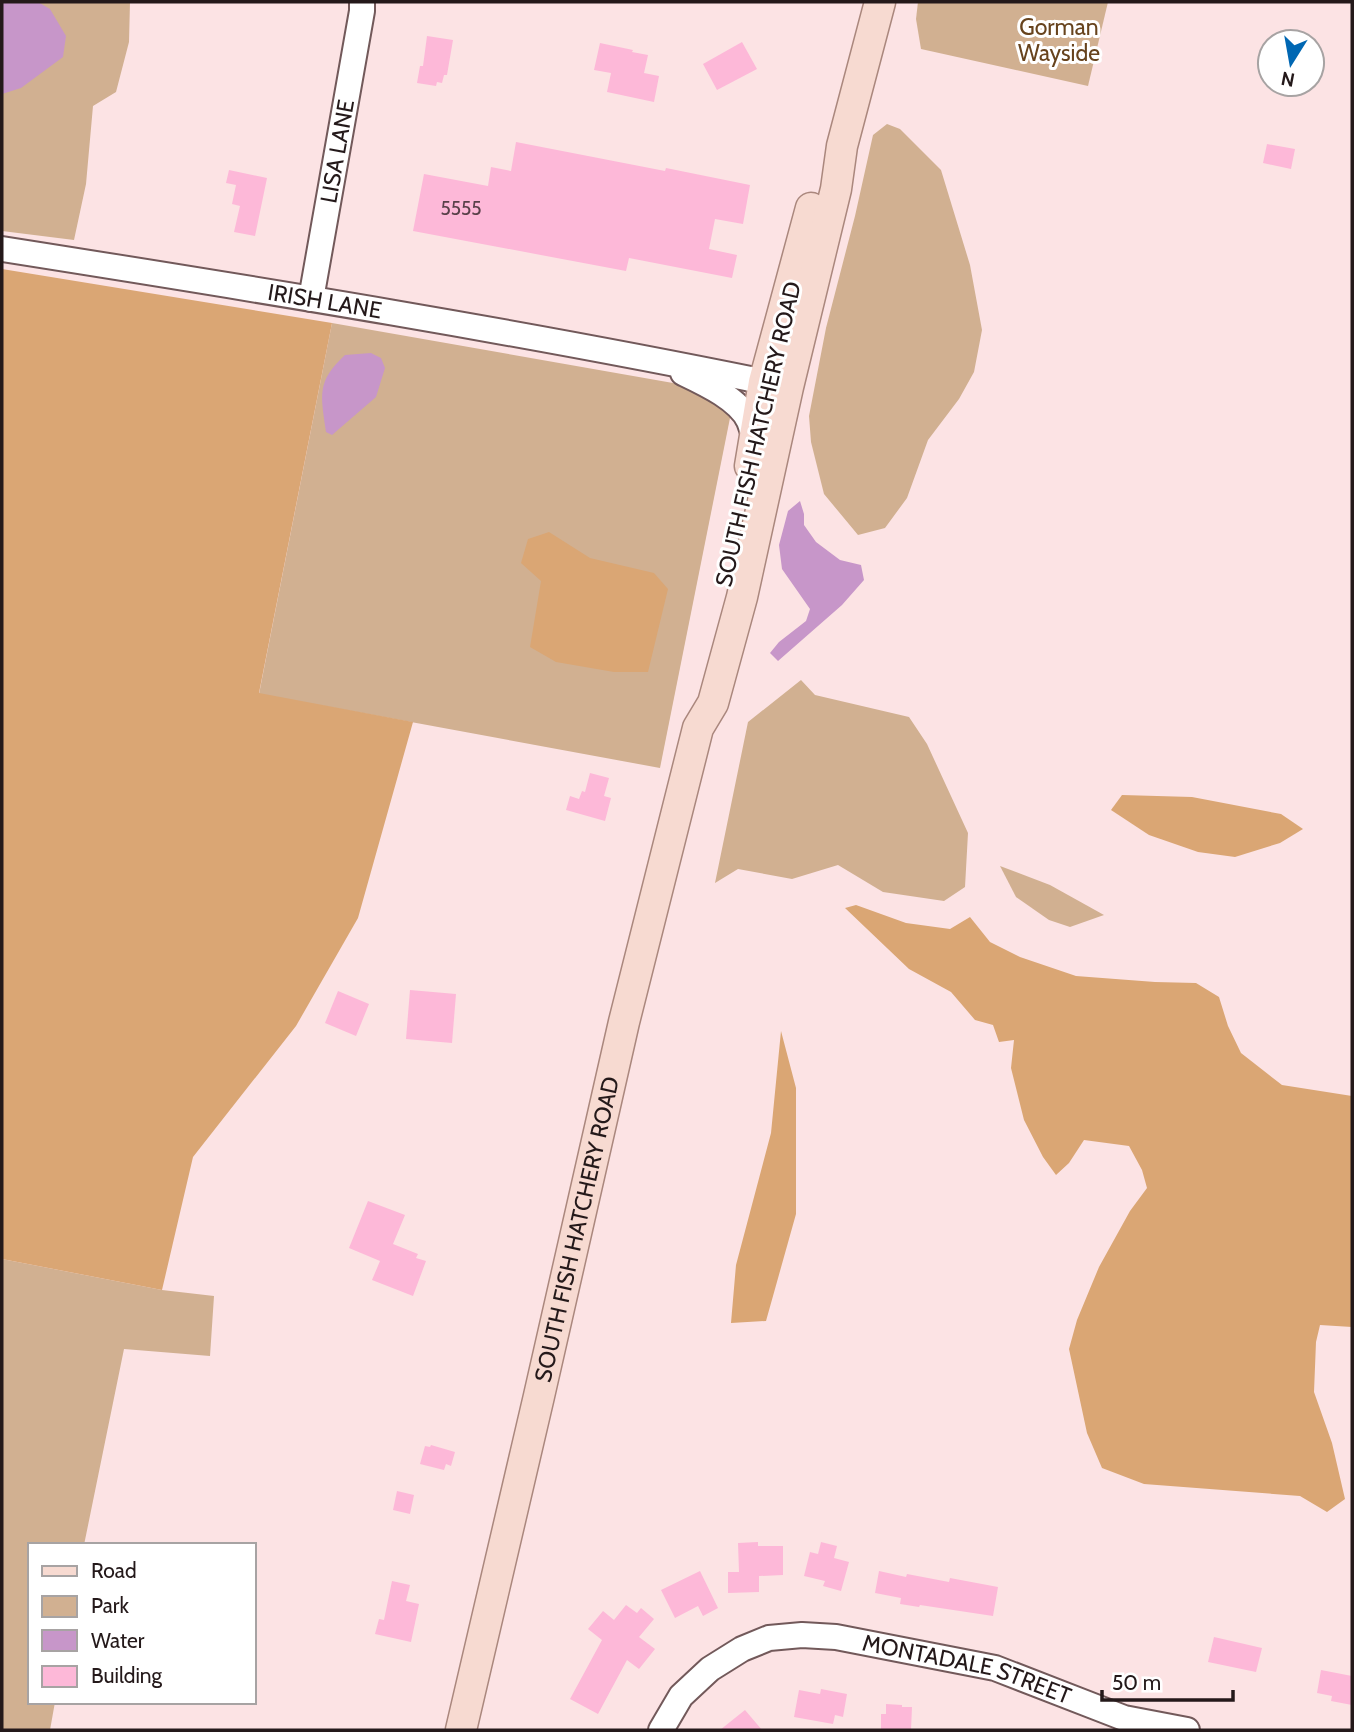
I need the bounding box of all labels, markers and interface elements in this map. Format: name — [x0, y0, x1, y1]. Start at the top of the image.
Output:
park label: Gorman Wayside — [1018, 13, 1100, 67]
north arrow — [1256, 28, 1326, 98]
text: N — [1279, 67, 1297, 92]
street label: LISA LANE — [314, 97, 360, 205]
house number: 5555 — [440, 197, 482, 220]
street label: IRISH LANE — [266, 278, 384, 325]
street label: SOUTH FISH HATCHERY ROAD — [709, 279, 807, 589]
street label: SOUTH FISH HATCHERY ROAD — [529, 1074, 625, 1385]
legend — [28, 1543, 256, 1704]
text: Road — [91, 1558, 137, 1583]
text: Park — [91, 1593, 129, 1618]
text: Water — [91, 1628, 145, 1653]
street label: MONTADALE STREET — [860, 1628, 1075, 1710]
scale bar — [1102, 1658, 1233, 1702]
text: Building — [91, 1663, 163, 1688]
text: 50 m — [1112, 1670, 1161, 1695]

